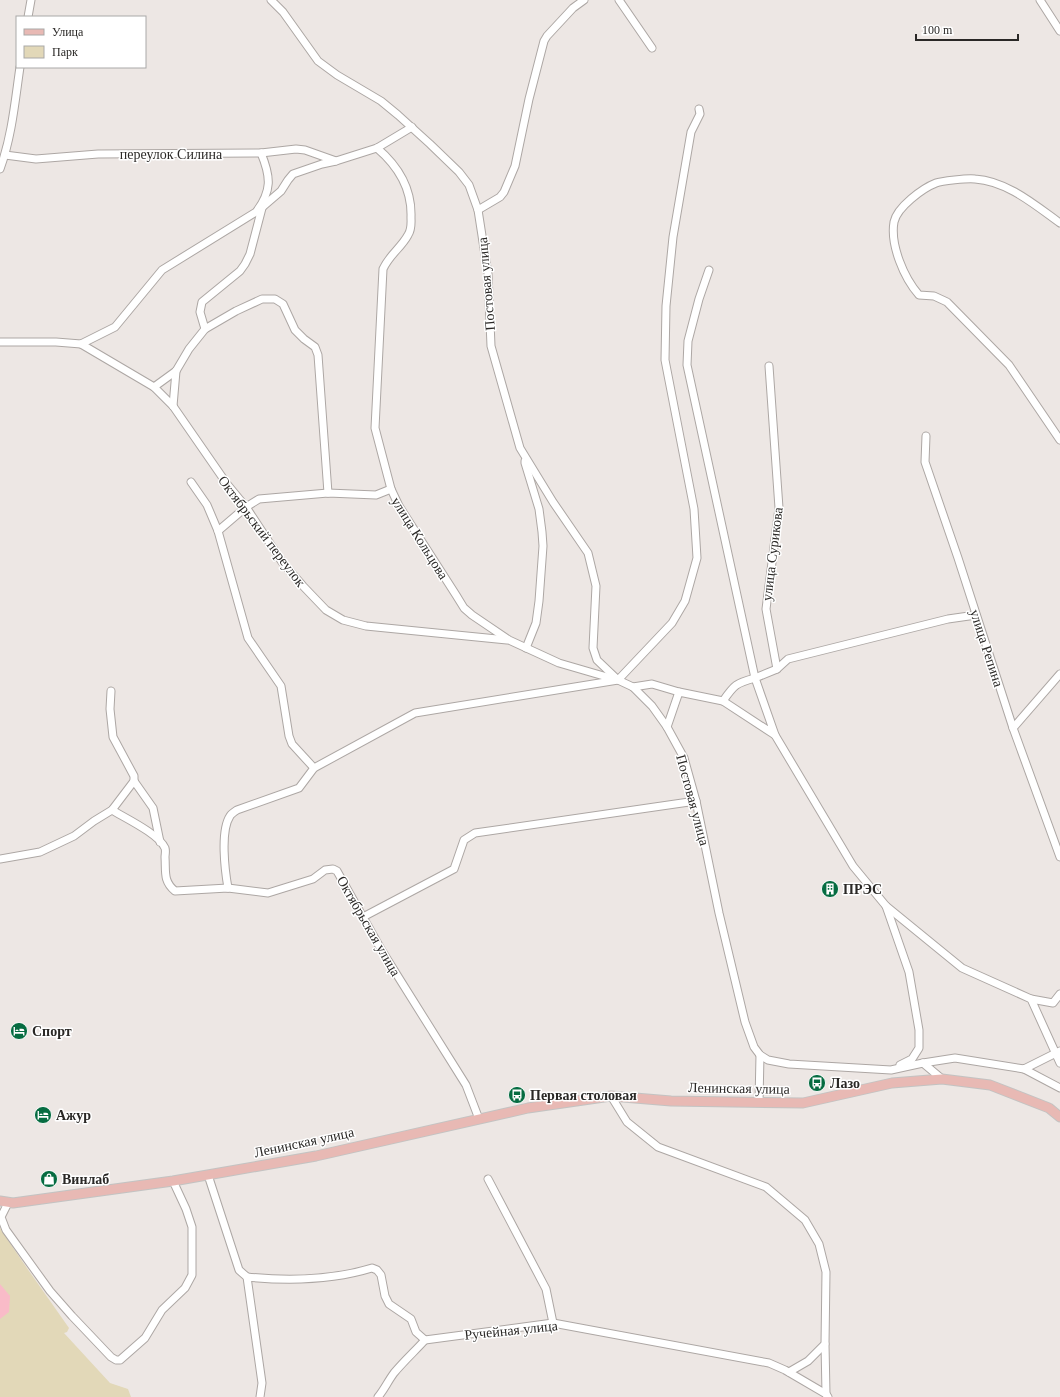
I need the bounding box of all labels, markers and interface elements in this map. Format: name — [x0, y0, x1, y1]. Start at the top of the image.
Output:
legend — [16, 16, 146, 68]
scale bar — [916, 16, 1018, 42]
text: 100 m — [922, 23, 953, 37]
text: Улица — [52, 25, 84, 39]
text: Парк — [52, 45, 78, 59]
street label: переулок Силина — [120, 147, 223, 162]
street label: Постовая улица — [475, 236, 498, 331]
street label: Октябрьский переулок — [215, 473, 308, 590]
street label: улица Кольцова — [388, 494, 451, 583]
street label: улица Сурикова — [759, 506, 786, 602]
street label: улица Репина — [967, 608, 1006, 690]
street label: Постовая улица — [673, 753, 712, 848]
street label: Октябрьская улица — [334, 874, 404, 980]
building icon: ПРЭС — [820, 879, 840, 899]
place label: ПРЭС — [843, 882, 882, 897]
hotel icon: Спорт — [9, 1021, 29, 1041]
place label: Спорт — [32, 1024, 72, 1039]
bus stop icon: Лазо — [807, 1073, 827, 1093]
place label: Лазо — [830, 1076, 860, 1091]
street label: Ленинская улица — [688, 1080, 791, 1097]
bus stop icon: Первая столовая — [507, 1085, 527, 1105]
place label: Первая столовая — [530, 1088, 637, 1103]
hotel icon: Ажур — [33, 1105, 53, 1125]
place label: Ажур — [56, 1108, 91, 1123]
street label: Ленинская улица — [253, 1124, 356, 1160]
shop icon: Винлаб — [39, 1169, 59, 1189]
place label: Винлаб — [62, 1172, 109, 1187]
street label: Ручейная улица — [464, 1318, 559, 1343]

